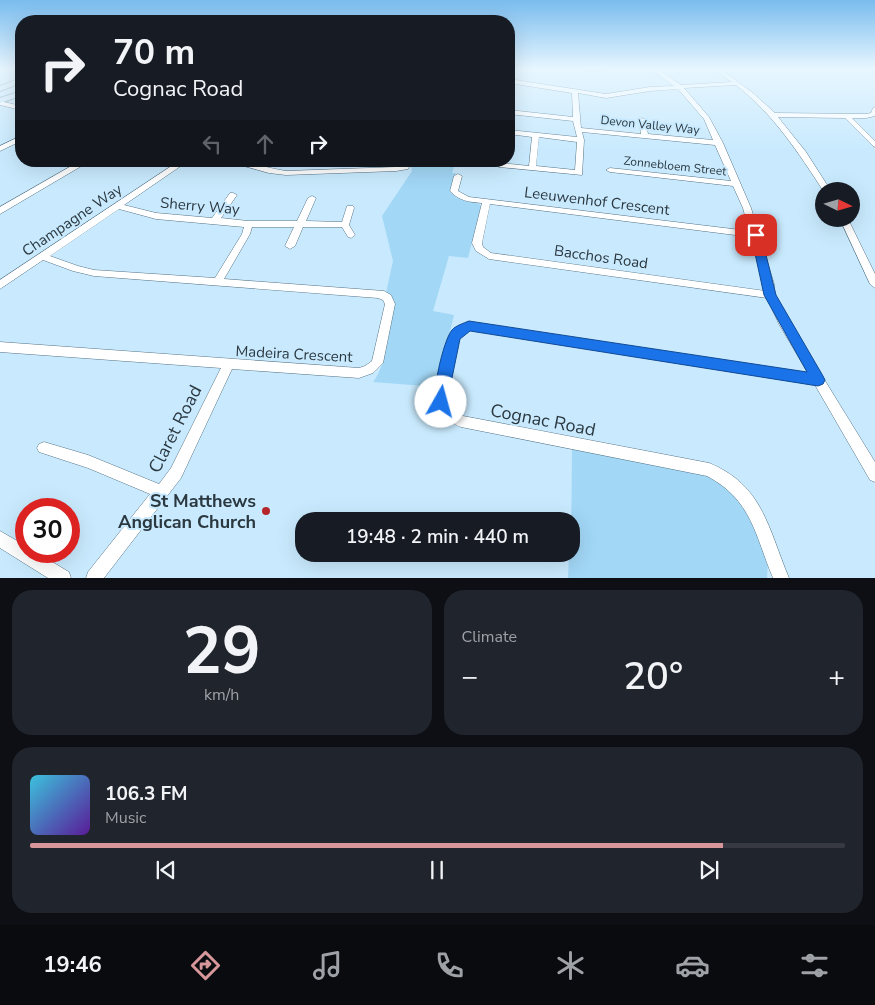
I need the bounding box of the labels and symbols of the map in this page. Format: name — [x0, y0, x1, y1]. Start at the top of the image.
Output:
street label: Devon Valley Way — [600, 112, 701, 138]
street label: Zonnebloem Street — [623, 153, 728, 179]
street label: Champagne Way — [18, 179, 126, 261]
street label: Leeuwenhof Crescent — [523, 182, 672, 220]
north arrow — [815, 182, 860, 228]
street label: Sherry Way — [159, 193, 241, 219]
pin — [735, 214, 777, 256]
street label: Bacchos Road — [553, 241, 649, 273]
street label: Madeira Crescent — [235, 341, 354, 367]
position arrow — [414, 375, 466, 427]
street label: Claret Road — [143, 381, 207, 477]
street label: Cognac Road — [488, 398, 598, 442]
place label: St Matthews Anglican Church — [118, 489, 256, 534]
speed limit sign: 30 — [15, 498, 80, 563]
marker: St Matthews Anglican Church — [260, 505, 272, 517]

